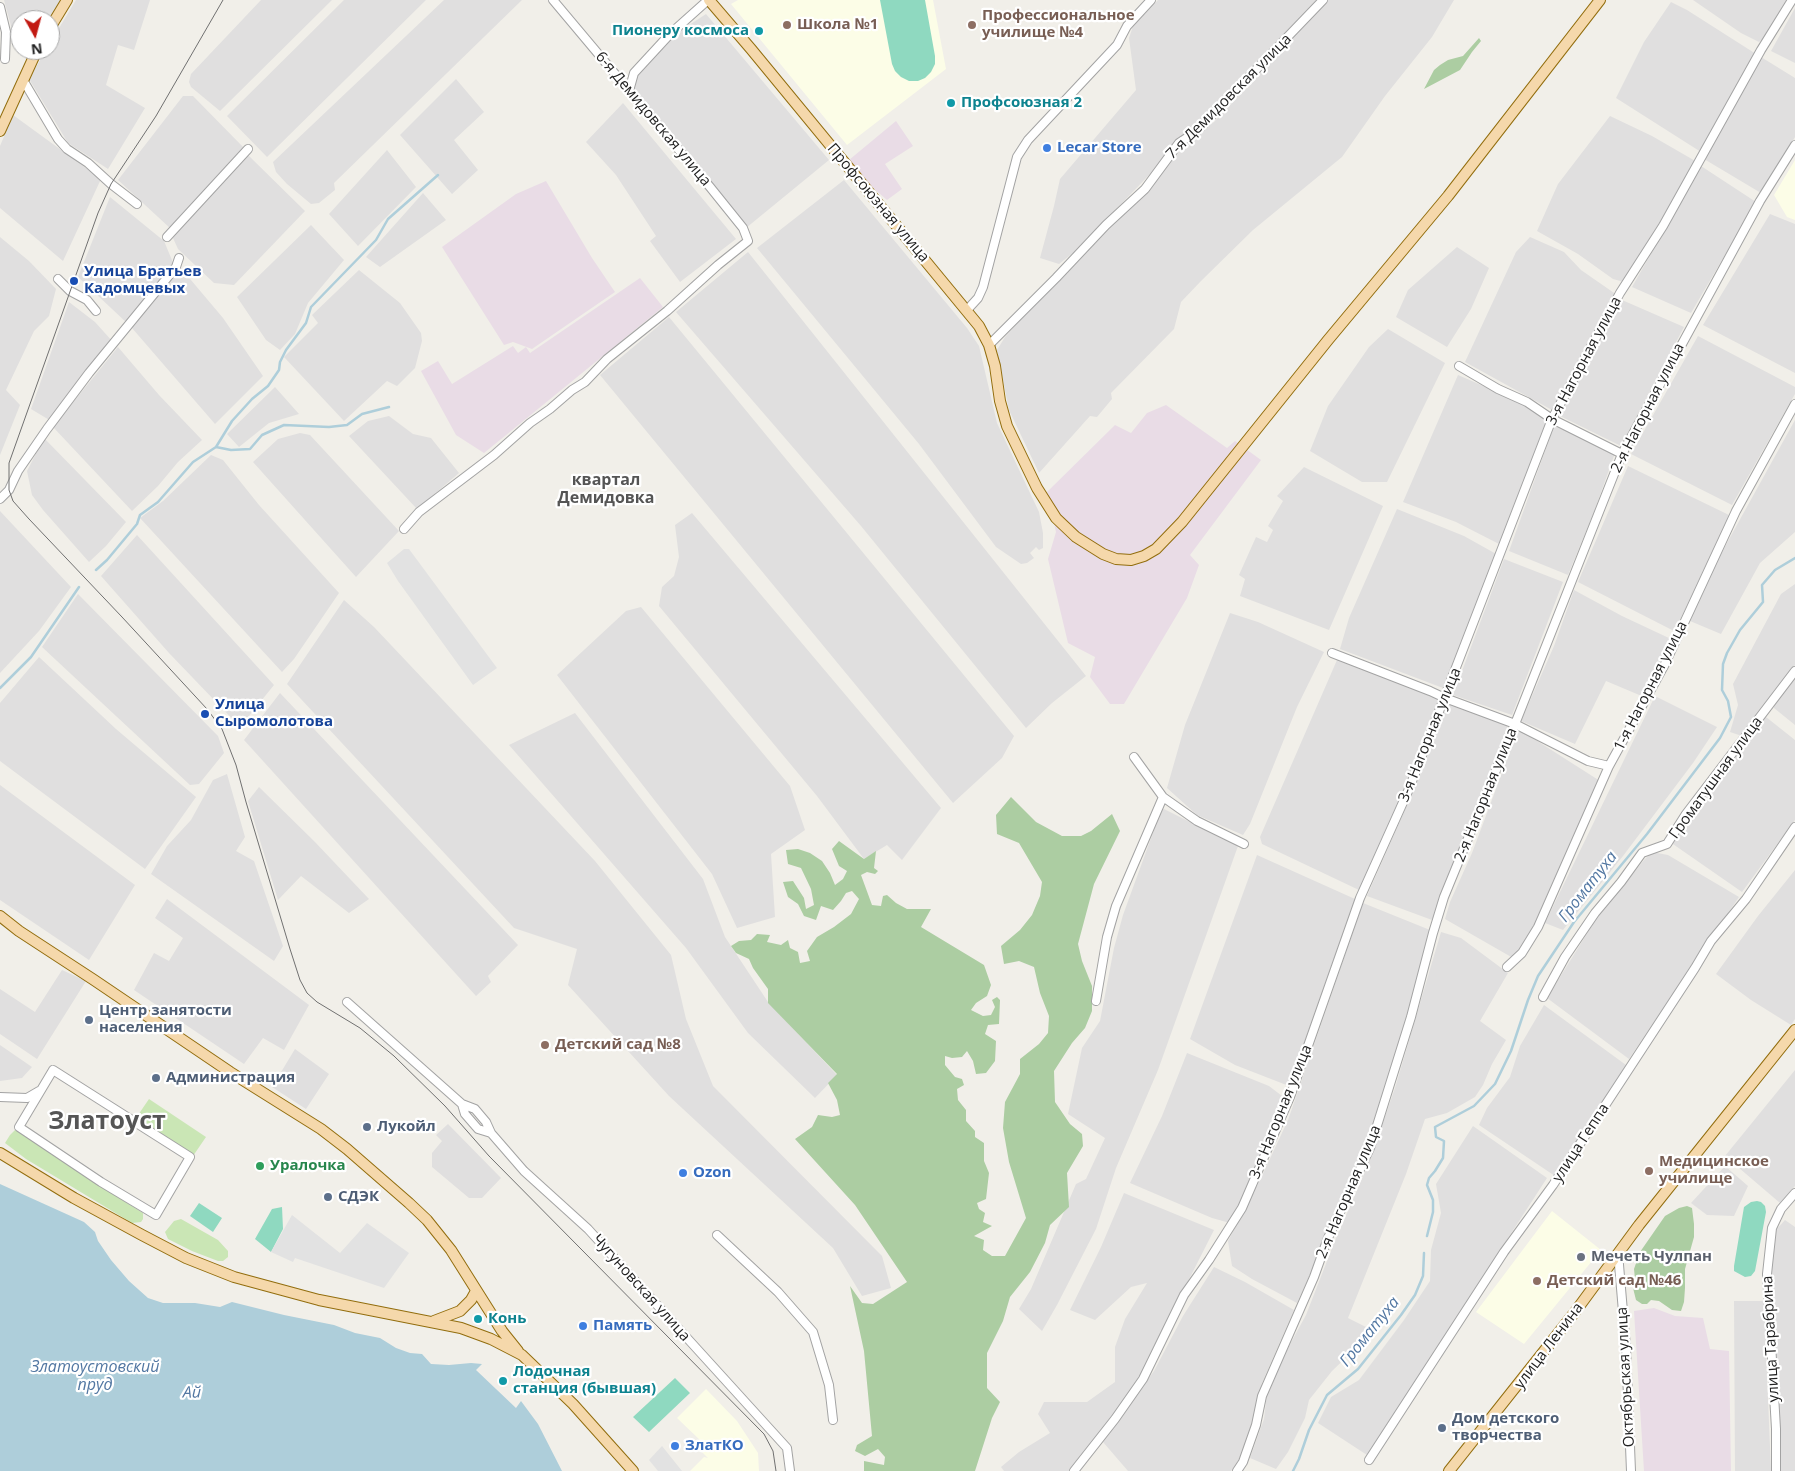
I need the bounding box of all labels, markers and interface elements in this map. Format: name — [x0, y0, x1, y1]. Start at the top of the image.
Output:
place label: Профессиональное училище №4 — [982, 7, 1134, 42]
north arrow — [10, 10, 60, 60]
place label: Школа №1 — [797, 16, 878, 34]
marker: Школа №1 — [781, 19, 793, 31]
marker: Профессиональное училище №4 — [966, 19, 978, 31]
place label: Пионеру космоса — [612, 22, 749, 40]
marker: Пионеру космоса — [753, 25, 765, 37]
street label: 7-я Демидовская улица — [1163, 31, 1295, 163]
text: N — [30, 39, 44, 60]
street label: 6-я Демидовская улица — [591, 48, 715, 190]
place label: Профсоюзная 2 — [961, 94, 1082, 112]
marker: Профсоюзная 2 — [945, 97, 957, 109]
place label: Lecar Store — [1057, 139, 1142, 157]
street label: Профсоюзная улица — [823, 140, 933, 266]
marker: Lecar Store — [1041, 142, 1053, 154]
place label: Улица Братьев Кадомцевых — [84, 263, 202, 298]
marker: Улица Братьев Кадомцевых — [68, 275, 80, 287]
street label: 3-я Нагорная улица — [1542, 294, 1626, 428]
street label: 2-я Нагорная улица — [1608, 340, 1688, 476]
district label: квартал Демидовка — [558, 470, 654, 508]
street label: 1-я Нагорная улица — [1611, 618, 1691, 754]
street label: 3-я Нагорная улица — [1395, 665, 1465, 805]
place label: Улица Сыромолотова — [215, 696, 333, 731]
marker: Улица Сыромолотова — [199, 708, 211, 720]
street label: Громатушная улица — [1666, 713, 1766, 843]
street label: 2-я Нагорная улица — [1451, 725, 1521, 865]
water label: Громатуха — [1555, 848, 1621, 926]
place label: Центр занятости населения — [99, 1002, 232, 1037]
marker: Центр занятости населения — [83, 1014, 95, 1026]
place label: Детский сад №8 — [555, 1036, 681, 1054]
marker: Детский сад №8 — [539, 1039, 551, 1051]
street label: 3-я Нагорная улица — [1246, 1042, 1316, 1182]
place label: Администрация — [166, 1069, 295, 1087]
marker: Администрация — [150, 1072, 162, 1084]
street label: улица Геппа — [1549, 1100, 1613, 1186]
district label: Златоуст — [48, 1107, 166, 1137]
place label: Лукойл — [377, 1118, 436, 1136]
marker: Лукойл — [361, 1121, 373, 1133]
street label: 2-я Нагорная улица — [1313, 1123, 1385, 1261]
place label: Медицинское училище — [1659, 1153, 1769, 1188]
place label: Уралочка — [270, 1157, 346, 1175]
marker: Уралочка — [254, 1160, 266, 1172]
place label: Ozon — [693, 1164, 731, 1182]
marker: Медицинское училище — [1643, 1165, 1655, 1177]
marker: Ozon — [677, 1167, 689, 1179]
place label: СДЭК — [338, 1188, 379, 1206]
marker: СДЭК — [322, 1191, 334, 1203]
street label: Чугуновская улица — [588, 1231, 694, 1345]
place label: Мечеть Чулпан — [1591, 1248, 1712, 1266]
marker: Мечеть Чулпан — [1575, 1251, 1587, 1263]
place label: Детский сад №46 — [1547, 1272, 1681, 1290]
marker: Детский сад №46 — [1531, 1275, 1543, 1287]
street label: улица Тарабрина — [1759, 1275, 1783, 1403]
water label: Громатуха — [1336, 1293, 1404, 1371]
street label: улица Ленина — [1511, 1299, 1587, 1393]
street label: Октябрьская улица — [1613, 1306, 1639, 1448]
place label: Конь — [488, 1310, 527, 1328]
marker: Конь — [472, 1313, 484, 1325]
place label: Память — [593, 1317, 652, 1335]
marker: Память — [577, 1320, 589, 1332]
water label: Златоустовский пруд — [31, 1357, 159, 1395]
place label: Лодочная станция (бывшая) — [513, 1363, 656, 1398]
marker: Лодочная станция (бывшая) — [497, 1375, 509, 1387]
water label: Ай — [183, 1383, 201, 1403]
place label: Дом детского творчества — [1452, 1410, 1559, 1445]
marker: Дом детского творчества — [1436, 1422, 1448, 1434]
place label: ЗлатКО — [685, 1437, 744, 1455]
marker: ЗлатКО — [669, 1440, 681, 1452]

